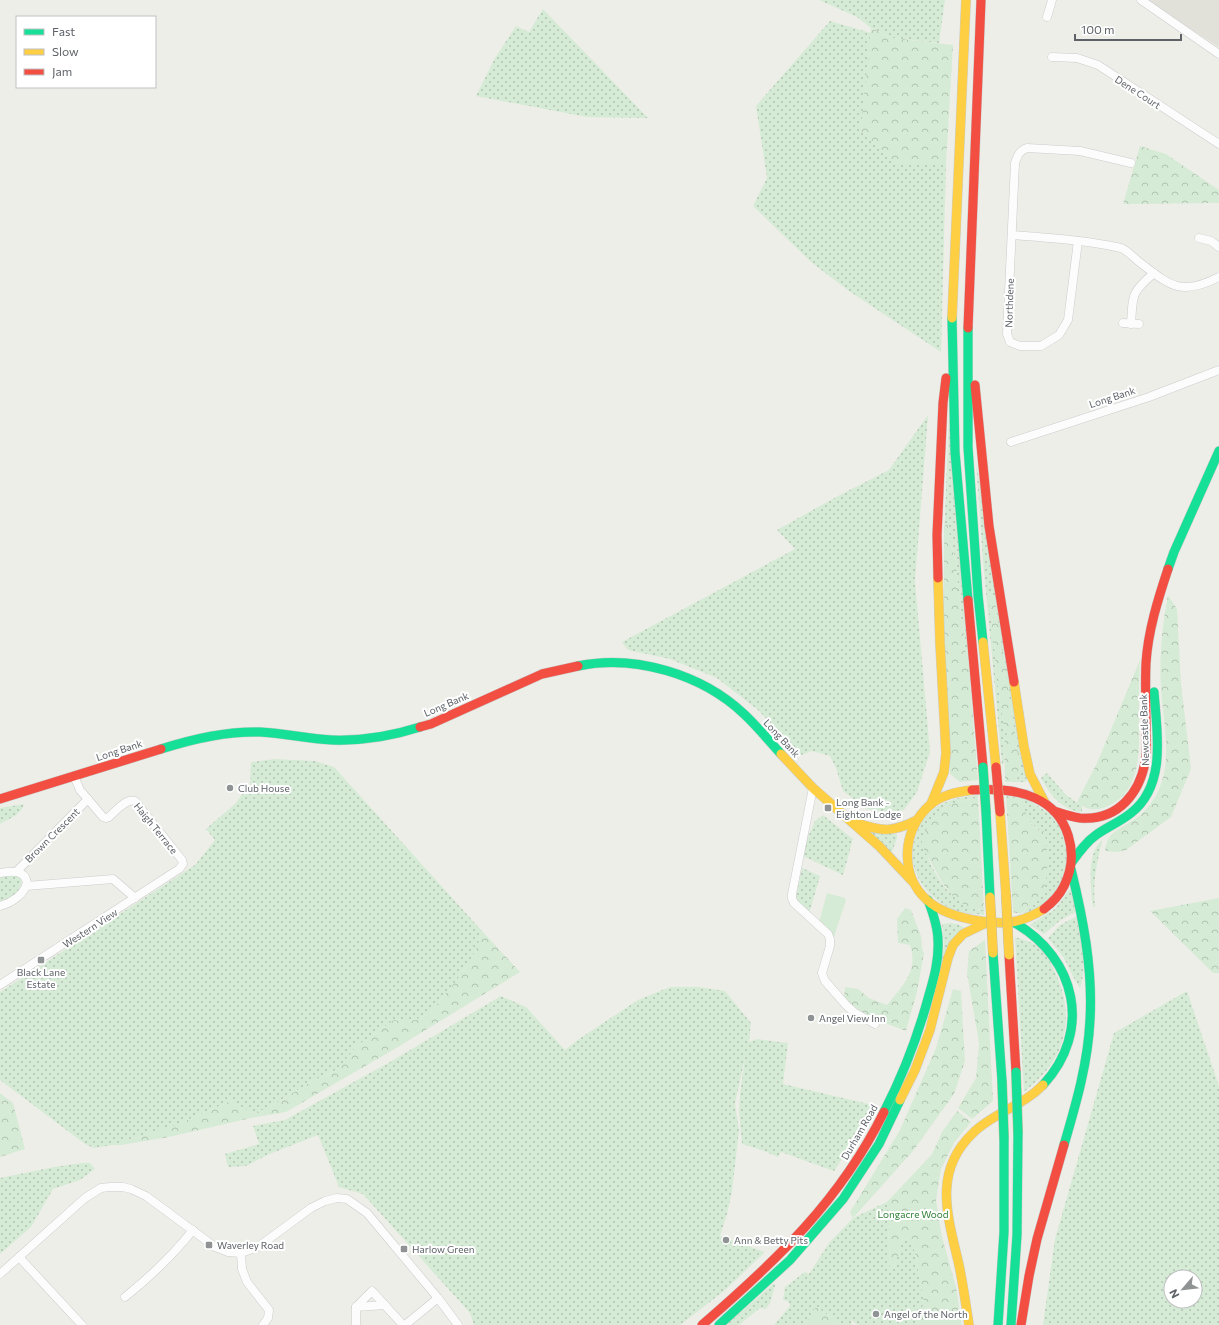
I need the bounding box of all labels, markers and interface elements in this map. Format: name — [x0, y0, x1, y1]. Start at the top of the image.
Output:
legend — [16, 16, 156, 88]
scale bar — [1075, 16, 1181, 42]
text: 100 m — [1081, 22, 1115, 36]
text: Fast — [52, 24, 75, 38]
text: Slow — [52, 44, 79, 58]
text: Jam — [52, 64, 72, 79]
street label: Dene Court — [1113, 73, 1163, 111]
street label: Northdene — [1002, 278, 1016, 328]
street label: Long Bank — [1088, 384, 1137, 410]
street label: Long Bank — [422, 689, 471, 719]
street label: Newcastle Bank — [1137, 693, 1151, 766]
street label: Long Bank — [761, 716, 803, 760]
street label: Long Bank — [95, 737, 144, 763]
place label: Club House — [238, 782, 290, 794]
marker: Club House — [225, 783, 235, 793]
place label: Long Bank - Eighton Lodge — [836, 796, 901, 820]
street label: Haigh Terrace — [132, 800, 180, 856]
marker: Long Bank - Eighton Lodge — [823, 803, 833, 813]
street label: Brown Crescent — [22, 805, 82, 865]
street label: Western View — [60, 906, 120, 950]
marker: Black Lane Estate — [36, 955, 46, 965]
place label: Black Lane Estate — [17, 966, 65, 990]
place label: Angel View Inn — [819, 1012, 885, 1024]
marker: Angel View Inn — [806, 1013, 816, 1023]
street label: Durham Road — [838, 1102, 880, 1162]
park label: Longacre Wood — [877, 1208, 949, 1220]
place label: Ann & Betty Pits — [734, 1234, 808, 1246]
marker: Ann & Betty Pits — [721, 1235, 731, 1245]
place label: Waverley Road — [217, 1239, 284, 1251]
marker: Waverley Road — [204, 1240, 214, 1250]
place label: Harlow Green — [412, 1243, 474, 1255]
marker: Harlow Green — [399, 1244, 409, 1254]
north arrow — [1163, 1269, 1203, 1309]
text: N — [1166, 1287, 1181, 1301]
place label: Angel of the North — [884, 1308, 968, 1320]
marker: Angel of the North — [871, 1309, 881, 1319]

